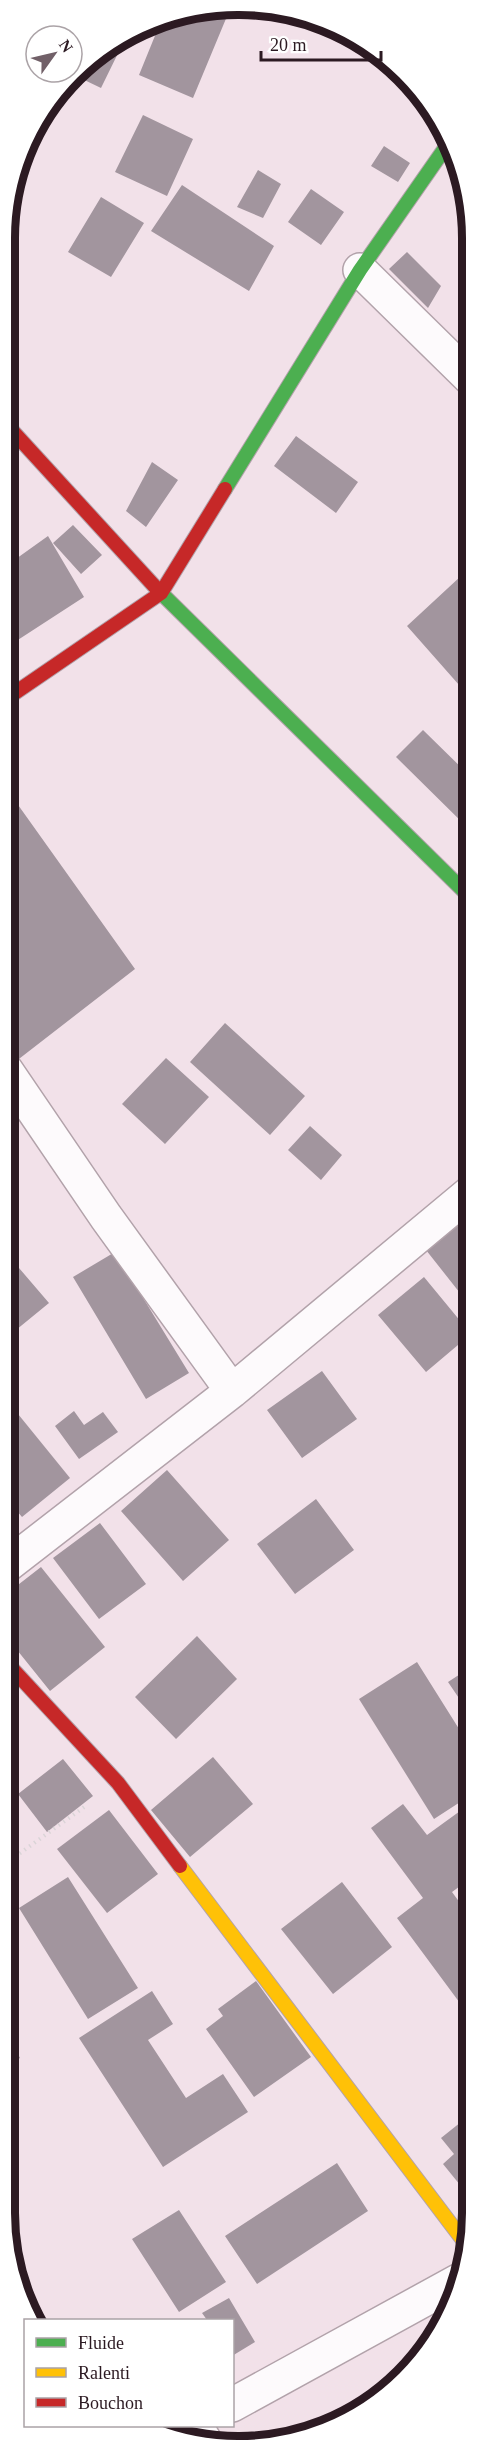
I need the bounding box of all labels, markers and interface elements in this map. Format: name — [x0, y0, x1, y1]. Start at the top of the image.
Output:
north arrow — [24, 24, 84, 84]
scale bar — [261, 24, 381, 62]
text: 20 m — [270, 35, 307, 55]
text: N — [56, 36, 77, 56]
legend — [24, 2319, 234, 2427]
text: Fluide — [78, 2333, 124, 2353]
text: Ralenti — [78, 2363, 130, 2383]
text: Bouchon — [78, 2393, 143, 2413]

